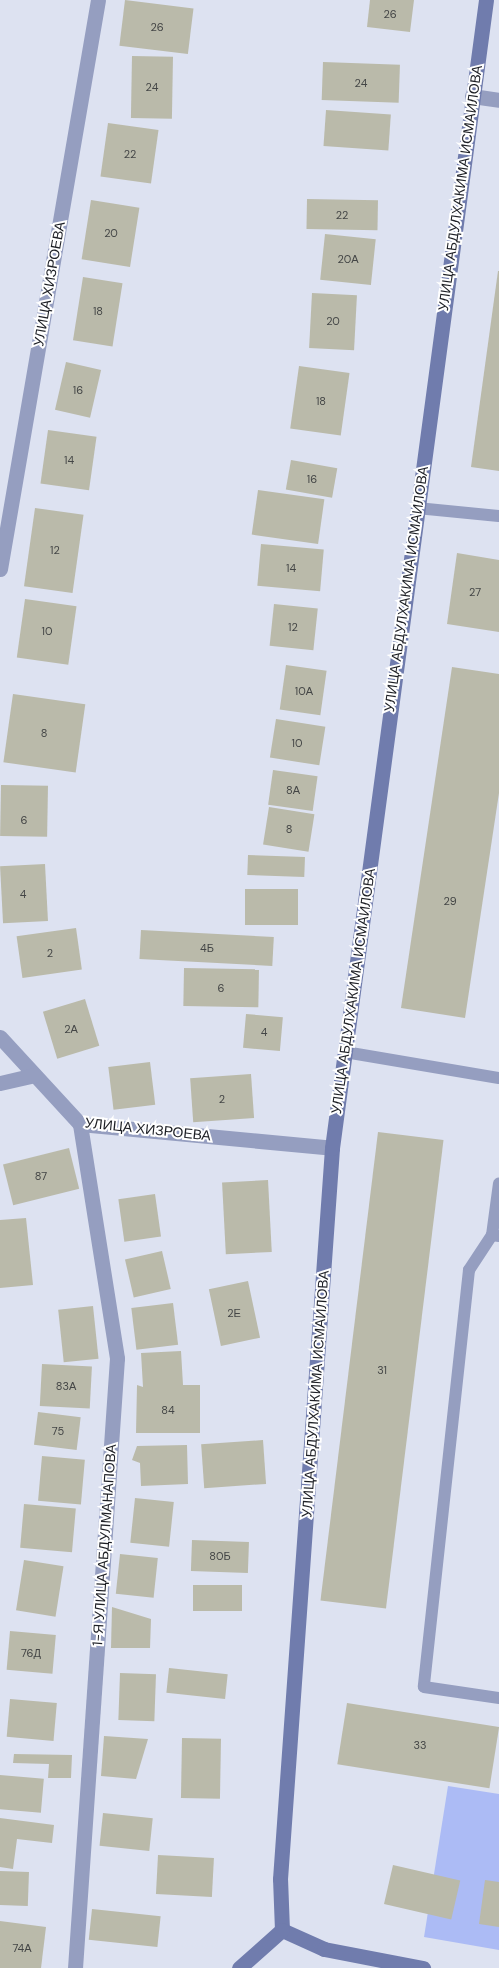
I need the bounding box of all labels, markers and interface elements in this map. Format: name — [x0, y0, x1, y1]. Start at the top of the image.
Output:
house number: 26 — [383, 7, 397, 21]
house number: 26 — [150, 20, 164, 34]
street label: УЛИЦА АБДУЛХАКИМА ИСМАИЛОВА — [434, 64, 486, 312]
house number: 24 — [355, 76, 367, 90]
house number: 24 — [146, 80, 158, 94]
house number: 22 — [124, 147, 136, 161]
house number: 22 — [336, 208, 348, 222]
street label: УЛИЦА ХИЗРОЕВА — [30, 220, 68, 348]
house number: 20 — [104, 226, 118, 240]
house number: 20А — [337, 252, 359, 266]
house number: 18 — [93, 304, 103, 318]
house number: 20 — [326, 314, 340, 328]
house number: 16 — [73, 383, 83, 397]
house number: 18 — [316, 394, 326, 408]
house number: 14 — [64, 453, 74, 467]
street label: УЛИЦА АБДУЛХАКИМА ИСМАИЛОВА — [380, 465, 432, 713]
house number: 16 — [307, 472, 317, 486]
house number: 12 — [50, 543, 60, 557]
house number: 14 — [286, 561, 296, 575]
house number: 27 — [469, 585, 481, 599]
house number: 12 — [288, 620, 298, 634]
house number: 10 — [42, 624, 52, 638]
house number: 10А — [295, 684, 313, 698]
house number: 8 — [41, 726, 47, 740]
house number: 10 — [292, 736, 302, 750]
house number: 8А — [286, 783, 300, 797]
house number: 6 — [21, 813, 27, 827]
house number: 8 — [286, 822, 292, 836]
street label: УЛИЦА АБДУЛХАКИМА ИСМАИЛОВА — [327, 867, 379, 1115]
house number: 4 — [20, 887, 26, 901]
house number: 29 — [443, 894, 457, 908]
house number: 4Б — [200, 941, 214, 955]
house number: 2 — [47, 946, 53, 960]
house number: 6 — [218, 981, 224, 995]
house number: 2А — [64, 1022, 78, 1036]
house number: 4 — [261, 1025, 267, 1039]
house number: 2 — [219, 1092, 225, 1106]
street label: УЛИЦА ХИЗРОЕВА — [84, 1114, 212, 1144]
house number: 87 — [35, 1169, 47, 1183]
street label: УЛИЦА АБДУЛХАКИМА ИСМАИЛОВА — [298, 1270, 332, 1518]
house number: 2Е — [227, 1306, 241, 1320]
house number: 31 — [377, 1363, 387, 1377]
house number: 83А — [56, 1379, 76, 1393]
house number: 84 — [161, 1403, 175, 1417]
house number: 75 — [52, 1424, 64, 1438]
street label: 1-Я УЛИЦА АБДУЛМАНАПОВА — [89, 1444, 119, 1646]
house number: 80Б — [209, 1549, 231, 1563]
house number: 76Д — [21, 1646, 41, 1660]
house number: 33 — [413, 1738, 427, 1752]
house number: 74А — [12, 1941, 32, 1955]

